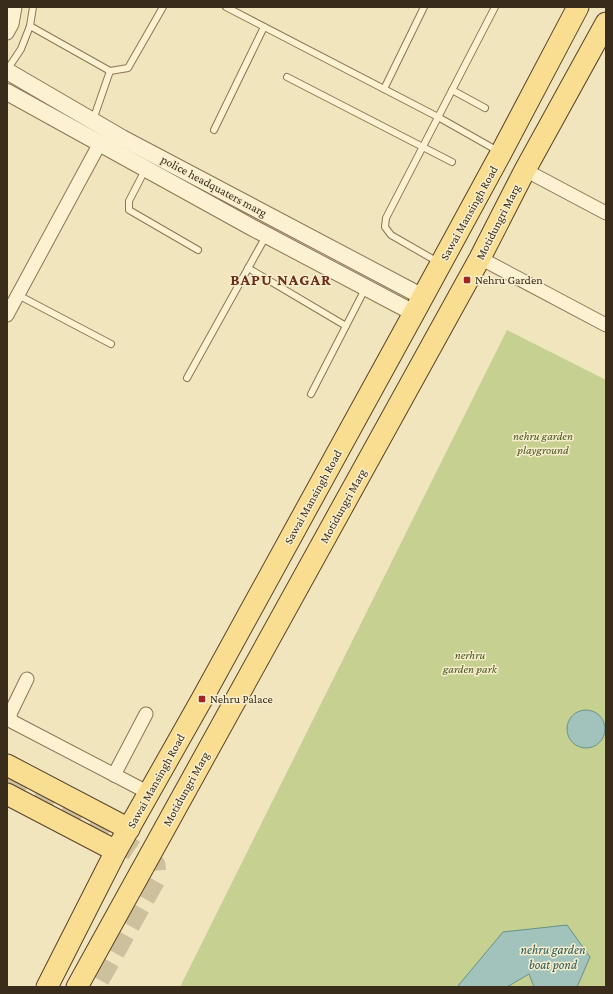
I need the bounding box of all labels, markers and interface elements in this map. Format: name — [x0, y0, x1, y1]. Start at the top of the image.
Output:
street label: police headquaters marg — [159, 152, 270, 220]
street label: Sawai Mansingh Road — [437, 163, 501, 263]
street label: Motidungri Marg — [473, 182, 523, 262]
district label: BAPU NAGAR — [230, 271, 332, 288]
place label: Nehru Garden — [475, 273, 543, 287]
marker: Nehru Garden — [462, 275, 472, 285]
park label: nehru garden playground — [513, 429, 573, 457]
street label: Sawai Mansingh Road — [281, 447, 345, 547]
street label: Motidungri Marg — [317, 466, 369, 546]
park label: nerhru garden park — [442, 648, 498, 676]
place label: Nehru Palace — [210, 692, 273, 706]
marker: Nehru Palace — [197, 694, 207, 704]
street label: Sawai Mansingh Road — [124, 731, 188, 831]
street label: Motidungri Marg — [160, 749, 212, 829]
water label: nehru garden boat pond — [521, 942, 586, 972]

